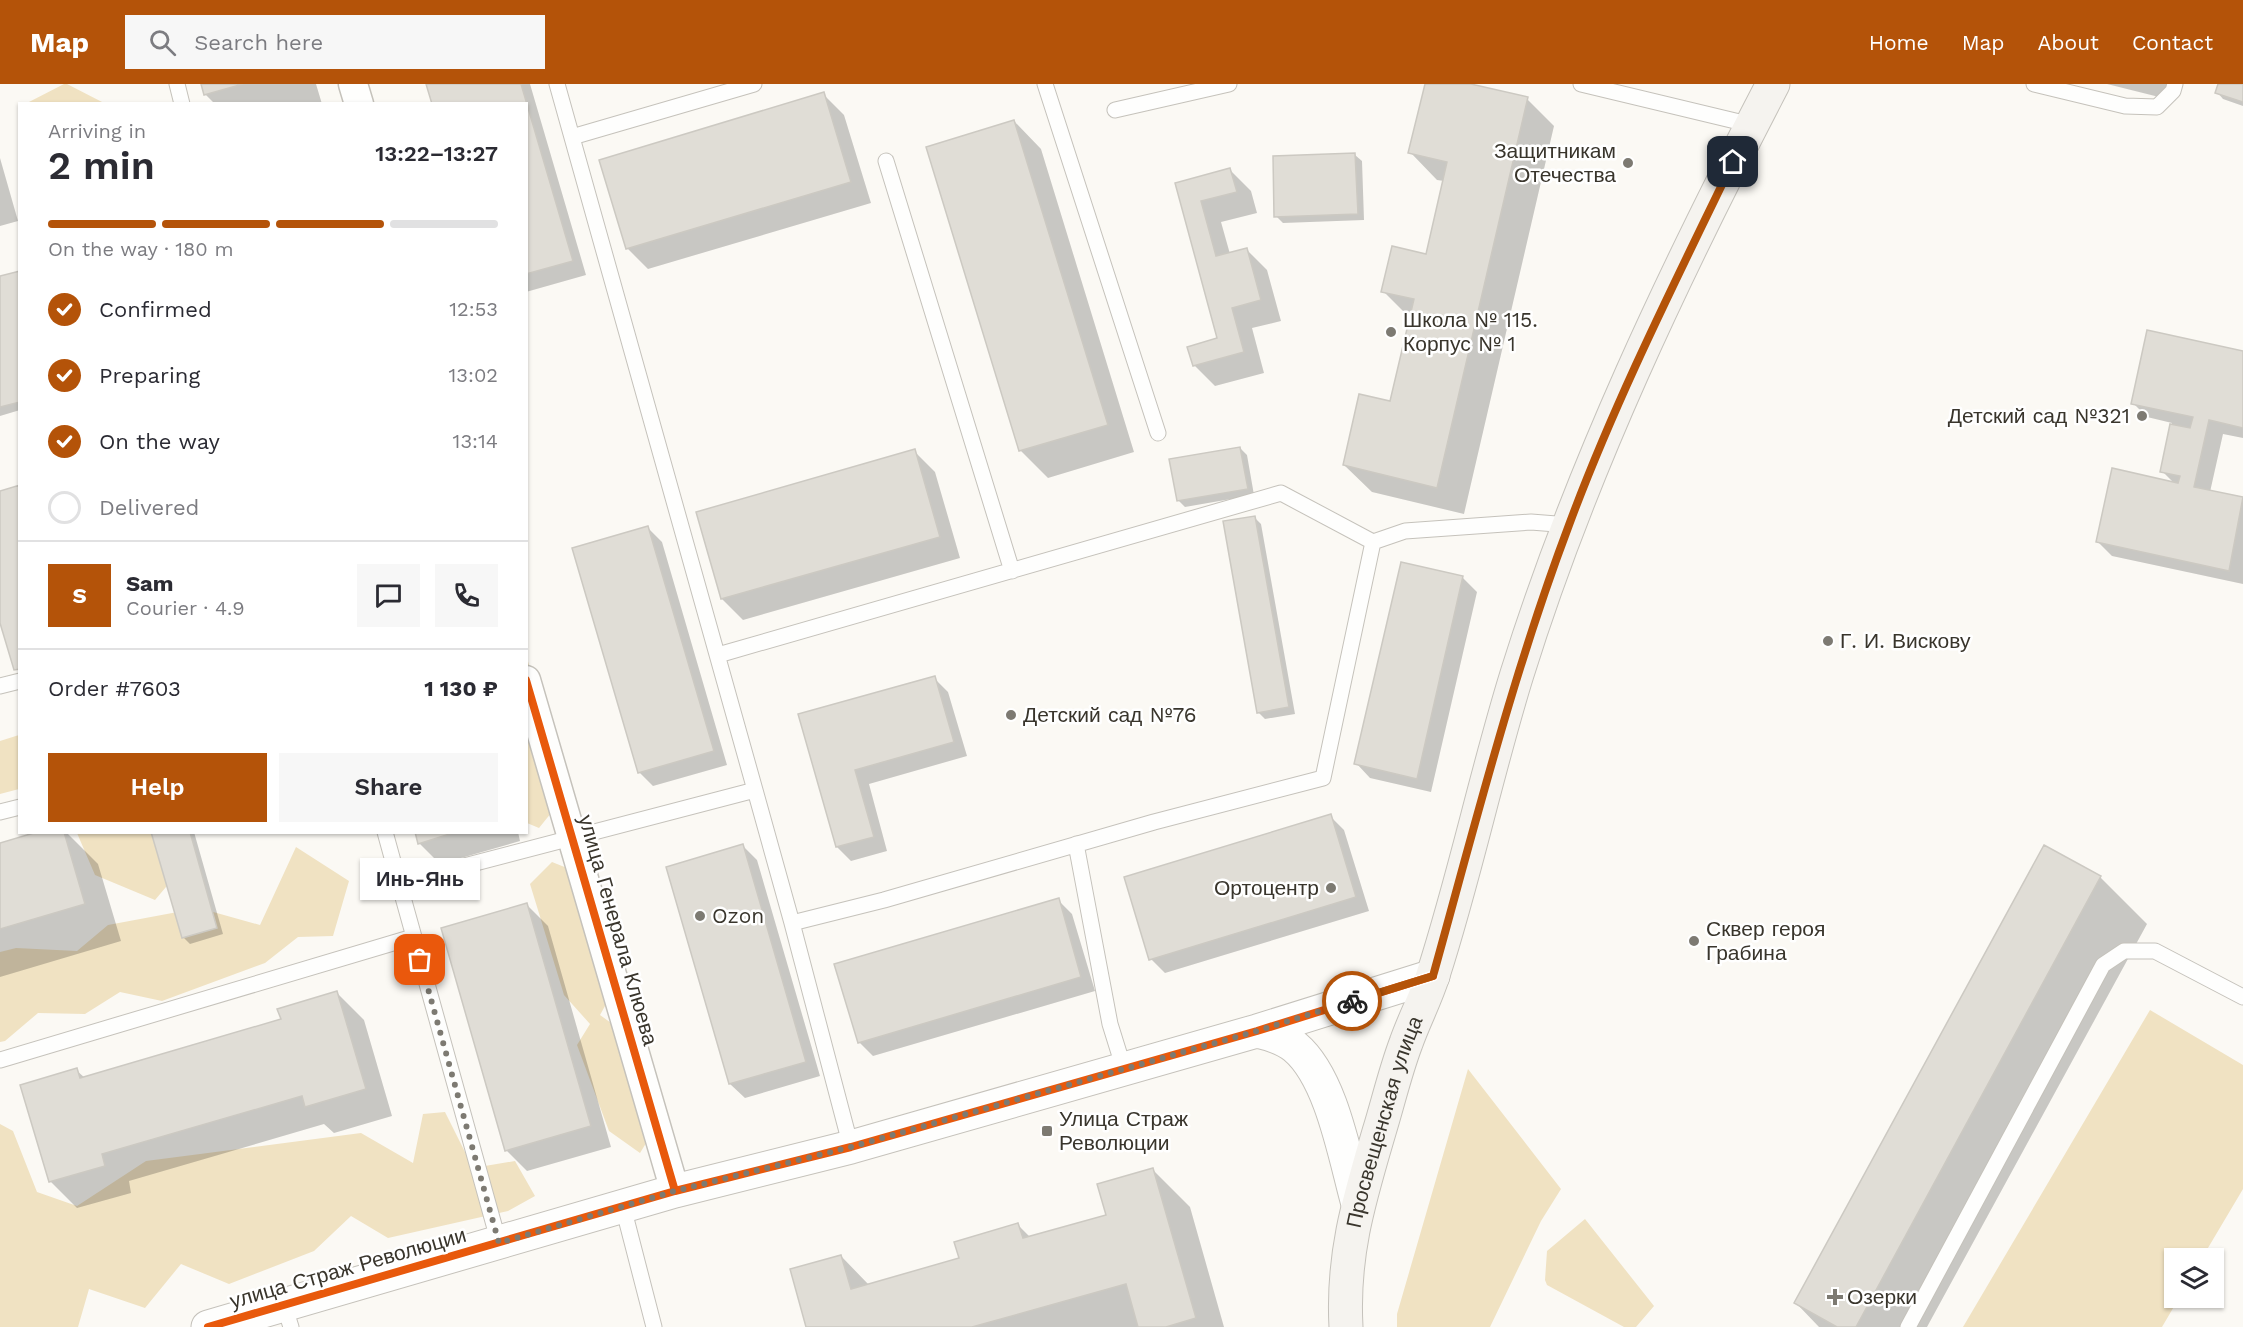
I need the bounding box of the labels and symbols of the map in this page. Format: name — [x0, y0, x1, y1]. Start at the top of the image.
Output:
pin — [1707, 136, 1758, 187]
place label: Защитникам Отечества — [1494, 138, 1616, 187]
marker: Защитникам Отечества — [1621, 156, 1635, 170]
place label: Школа № 115. Корпус № 1 — [1403, 307, 1538, 356]
marker: Школа № 115. Корпус № 1 — [1384, 325, 1398, 339]
place label: Детский сад №321 — [1948, 403, 2130, 428]
marker: Детский сад №321 — [2135, 409, 2149, 423]
place label: Г. И. Вискову — [1840, 628, 1971, 653]
marker: Г. И. Вискову — [1821, 634, 1835, 648]
place label: Детский сад №76 — [1023, 702, 1197, 727]
marker: Детский сад №76 — [1004, 708, 1018, 722]
street label: улица Генерала Клюева — [574, 812, 663, 1048]
callout: Инь-Янь — [360, 858, 480, 900]
place label: Ортоцентр — [1214, 875, 1319, 900]
marker: Ортоцентр — [1324, 881, 1338, 895]
place label: Ozon — [712, 903, 764, 928]
marker: Ozon — [693, 909, 707, 923]
place label: Сквер героя Грабина — [1706, 916, 1825, 965]
pin — [394, 934, 445, 985]
marker: Сквер героя Грабина — [1687, 934, 1701, 948]
courier — [1322, 971, 1382, 1031]
street label: Просвещенская улица — [1341, 1012, 1428, 1230]
place label: Улица Страж Революции — [1059, 1106, 1188, 1155]
marker: Улица Страж Революции — [1040, 1124, 1054, 1138]
street label: улица Страж Революции — [227, 1222, 469, 1313]
place label: Озерки — [1847, 1284, 1917, 1309]
marker: Озерки — [1828, 1290, 1842, 1304]

